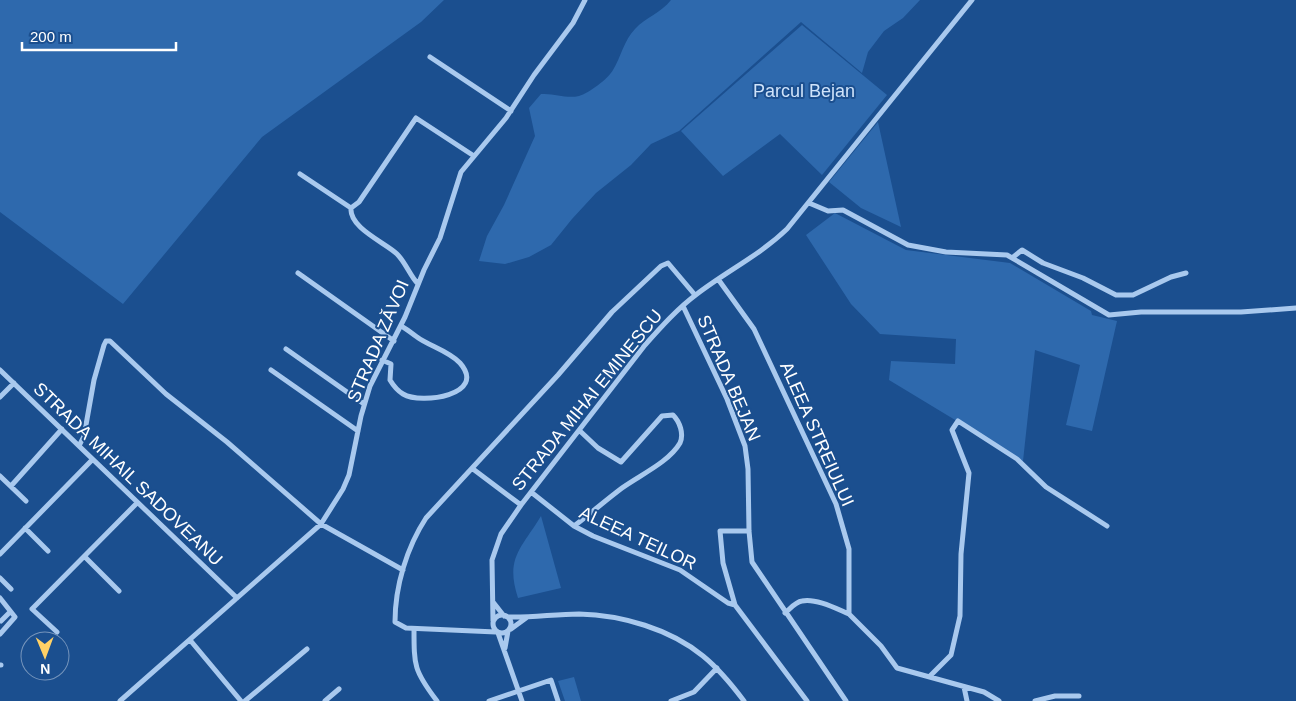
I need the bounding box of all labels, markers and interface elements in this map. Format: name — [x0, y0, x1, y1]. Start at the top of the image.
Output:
scale bar — [22, 20, 176, 52]
text: 200 m — [30, 28, 72, 45]
park label: Parcul Bejan — [753, 81, 855, 101]
street label: STRADA ZĂVOI — [343, 277, 413, 405]
street label: STRADA MIHAI EMINESCU — [508, 305, 666, 495]
street label: STRADA BEJAN — [693, 312, 765, 444]
street label: ALEEA STREIULUI — [776, 359, 858, 509]
street label: STRADA MIHAIL SADOVEANU — [30, 378, 226, 570]
street label: ALEEA TEILOR — [576, 502, 700, 574]
north arrow — [20, 631, 70, 681]
text: N — [40, 661, 50, 677]

